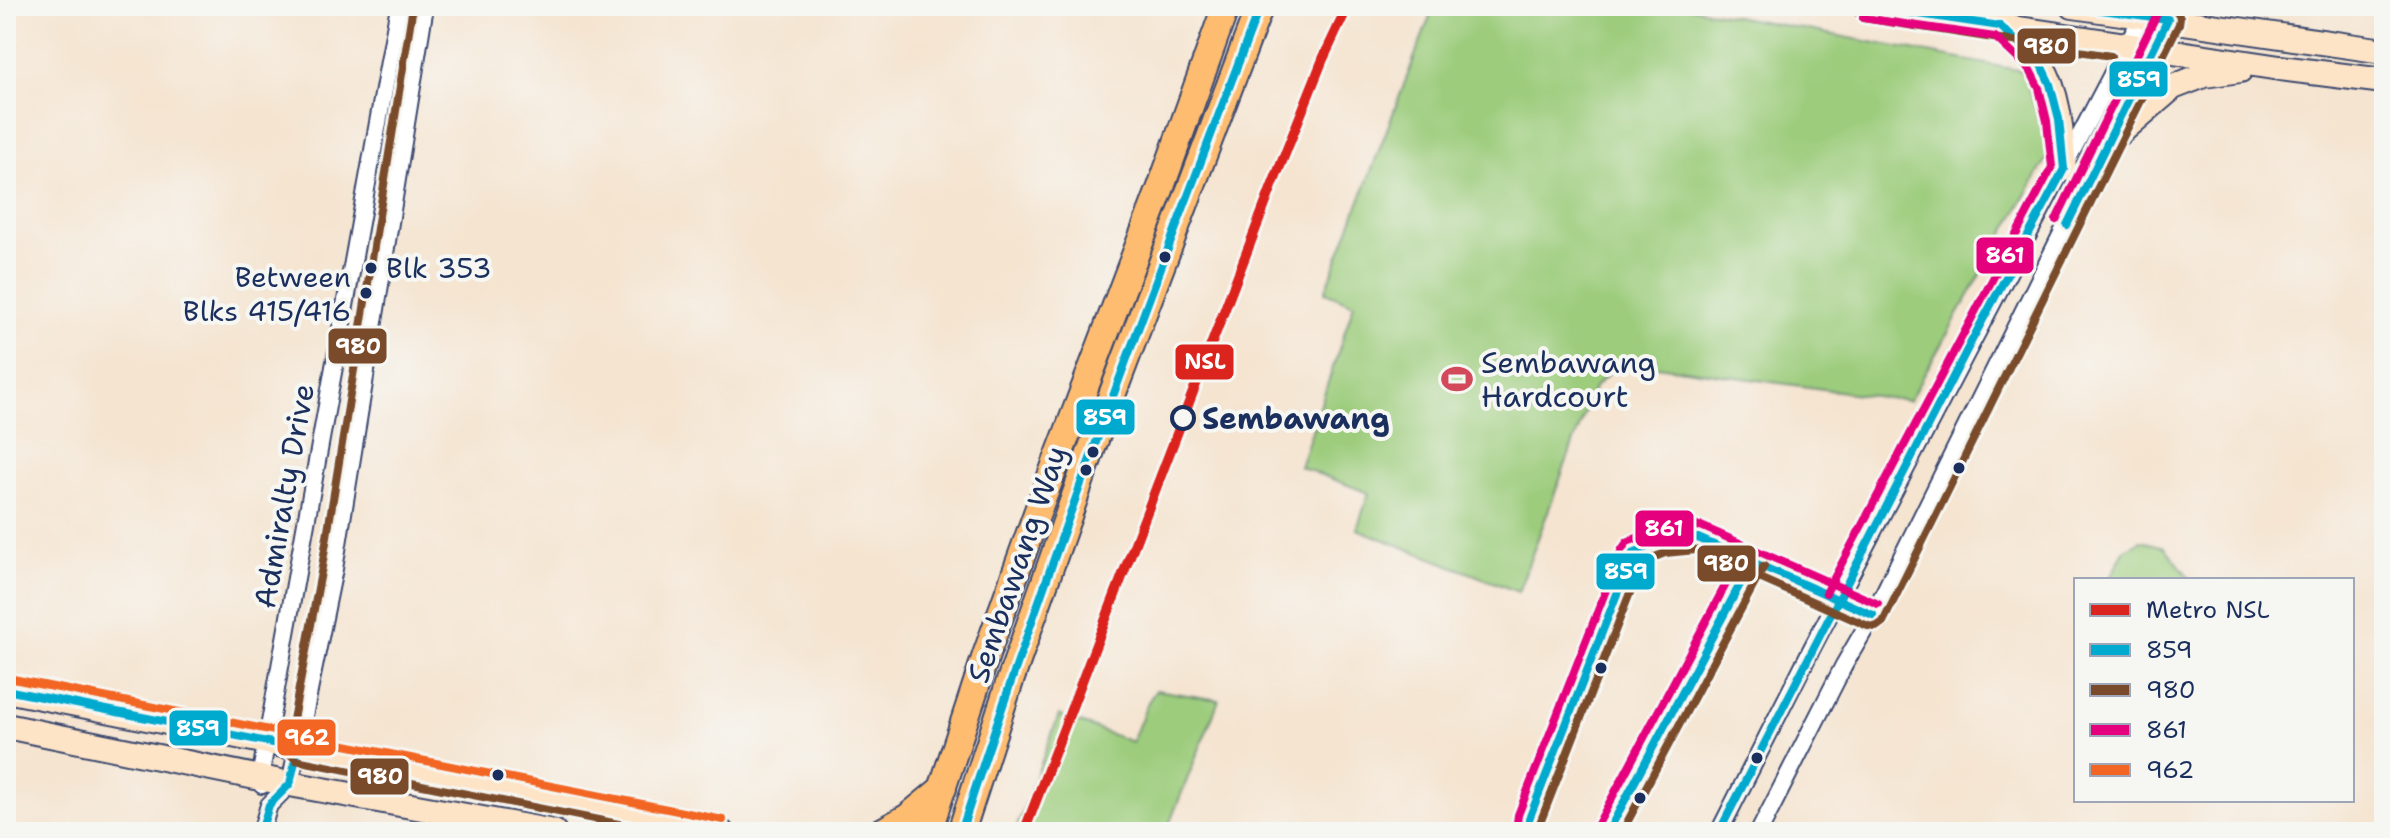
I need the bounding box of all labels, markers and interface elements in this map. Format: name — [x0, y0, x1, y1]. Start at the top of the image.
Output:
line badge: 980 — [2016, 27, 2077, 65]
text: 980 — [2023, 32, 2069, 61]
line badge: 859 — [2108, 60, 2169, 98]
text: 859 — [2117, 65, 2161, 94]
line badge: 861 — [1975, 236, 2035, 275]
text: 861 — [1986, 241, 2024, 270]
place label: Blk 353 — [386, 249, 492, 287]
unlabelled marker — [1157, 249, 1173, 265]
place label: Between Blks 415/416 — [183, 258, 351, 330]
marker: Blk 353 — [363, 260, 379, 276]
marker: Between Blks 415/416 — [358, 285, 374, 301]
line badge: 980 — [327, 327, 388, 365]
text: 980 — [335, 332, 381, 361]
place label: Sembawang Hardcourt — [1481, 342, 1656, 417]
line badge: NSL — [1174, 343, 1235, 381]
text: NSL — [1184, 347, 1226, 376]
sports icon: Sembawang Hardcourt — [1440, 362, 1474, 396]
street label: Admiralty Drive — [244, 380, 324, 612]
line badge: 859 — [1075, 398, 1136, 436]
place label: Sembawang — [1202, 398, 1390, 439]
text: 859 — [1083, 403, 1127, 432]
marker: Sembawang — [1171, 406, 1195, 430]
street label: Sembawang Way — [957, 440, 1077, 688]
unlabelled marker — [1085, 444, 1101, 460]
unlabelled marker — [1951, 460, 1967, 476]
unlabelled marker — [1078, 462, 1094, 478]
line badge: 861 — [1634, 509, 1695, 548]
text: 861 — [1645, 514, 1683, 543]
line badge: 980 — [1696, 544, 1757, 583]
text: 980 — [1703, 549, 1749, 578]
line badge: 859 — [1595, 552, 1656, 591]
text: 859 — [1604, 557, 1648, 586]
legend — [2074, 578, 2354, 802]
text: Metro NSL — [2146, 594, 2270, 626]
text: 859 — [2146, 634, 2193, 666]
unlabelled marker — [1593, 660, 1609, 676]
text: 980 — [2146, 674, 2196, 706]
line badge: 859 — [168, 709, 229, 747]
text: 859 — [176, 714, 220, 743]
text: 861 — [2146, 714, 2187, 746]
line badge: 962 — [276, 718, 337, 757]
text: 962 — [284, 723, 330, 752]
unlabelled marker — [1749, 750, 1765, 766]
text: 962 — [2146, 754, 2194, 786]
line badge: 980 — [349, 757, 410, 796]
text: 980 — [357, 762, 403, 791]
unlabelled marker — [490, 767, 506, 783]
unlabelled marker — [1632, 790, 1648, 806]

